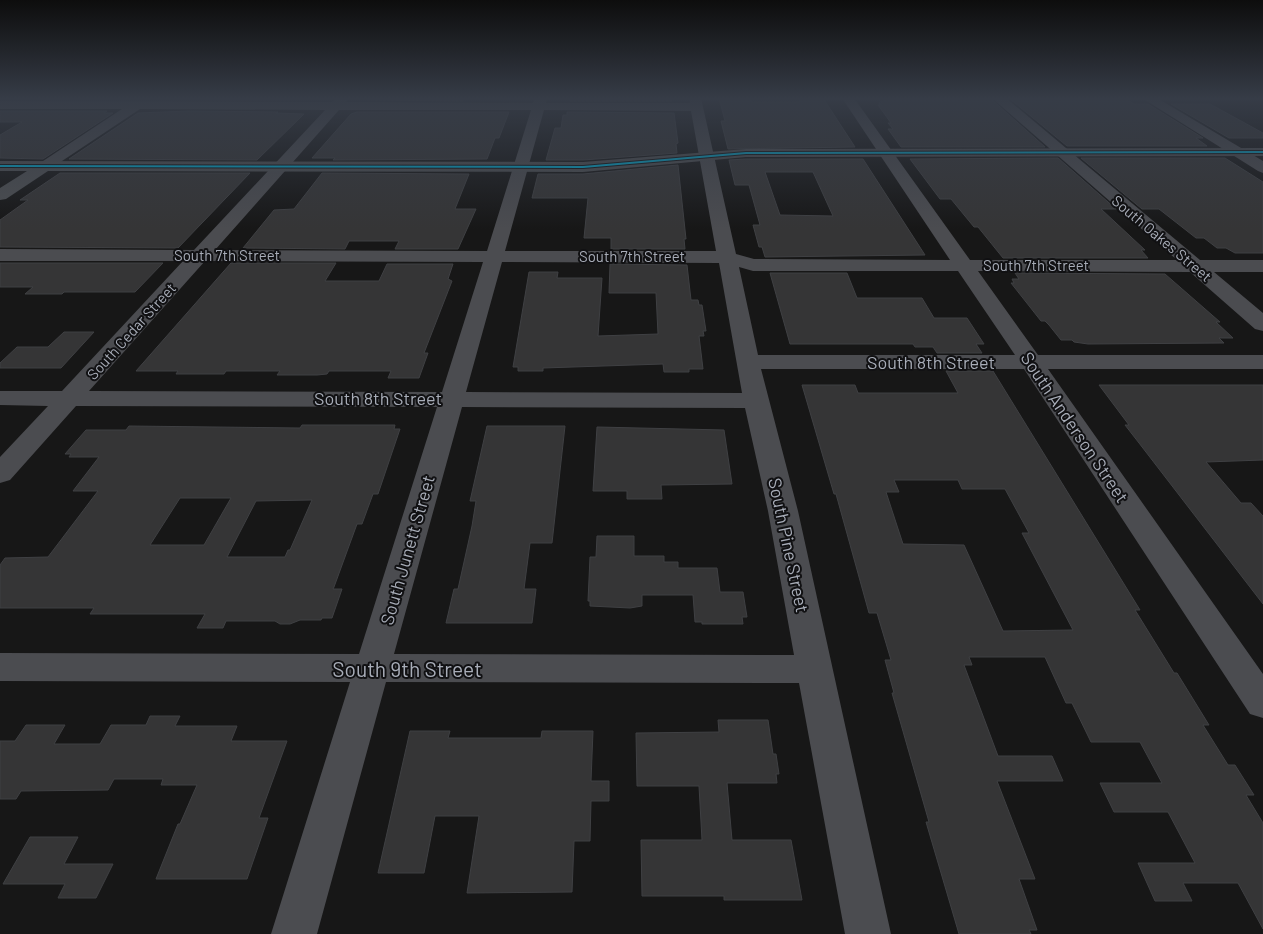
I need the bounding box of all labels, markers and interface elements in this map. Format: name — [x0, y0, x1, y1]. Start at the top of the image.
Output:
street label: South Oakes Street — [1108, 191, 1216, 285]
street label: South 7th Street — [174, 246, 280, 264]
street label: South 7th Street — [579, 247, 685, 265]
street label: South 7th Street — [983, 256, 1089, 274]
street label: South Cedar Street — [83, 279, 179, 383]
street label: South Anderson Street — [1016, 347, 1134, 507]
street label: South 8th Street — [867, 351, 995, 373]
street label: South 8th Street — [314, 387, 442, 409]
street label: South Junett Street — [375, 473, 439, 627]
street label: South Pine Street — [764, 476, 814, 614]
street label: South 9th Street — [332, 656, 482, 681]

